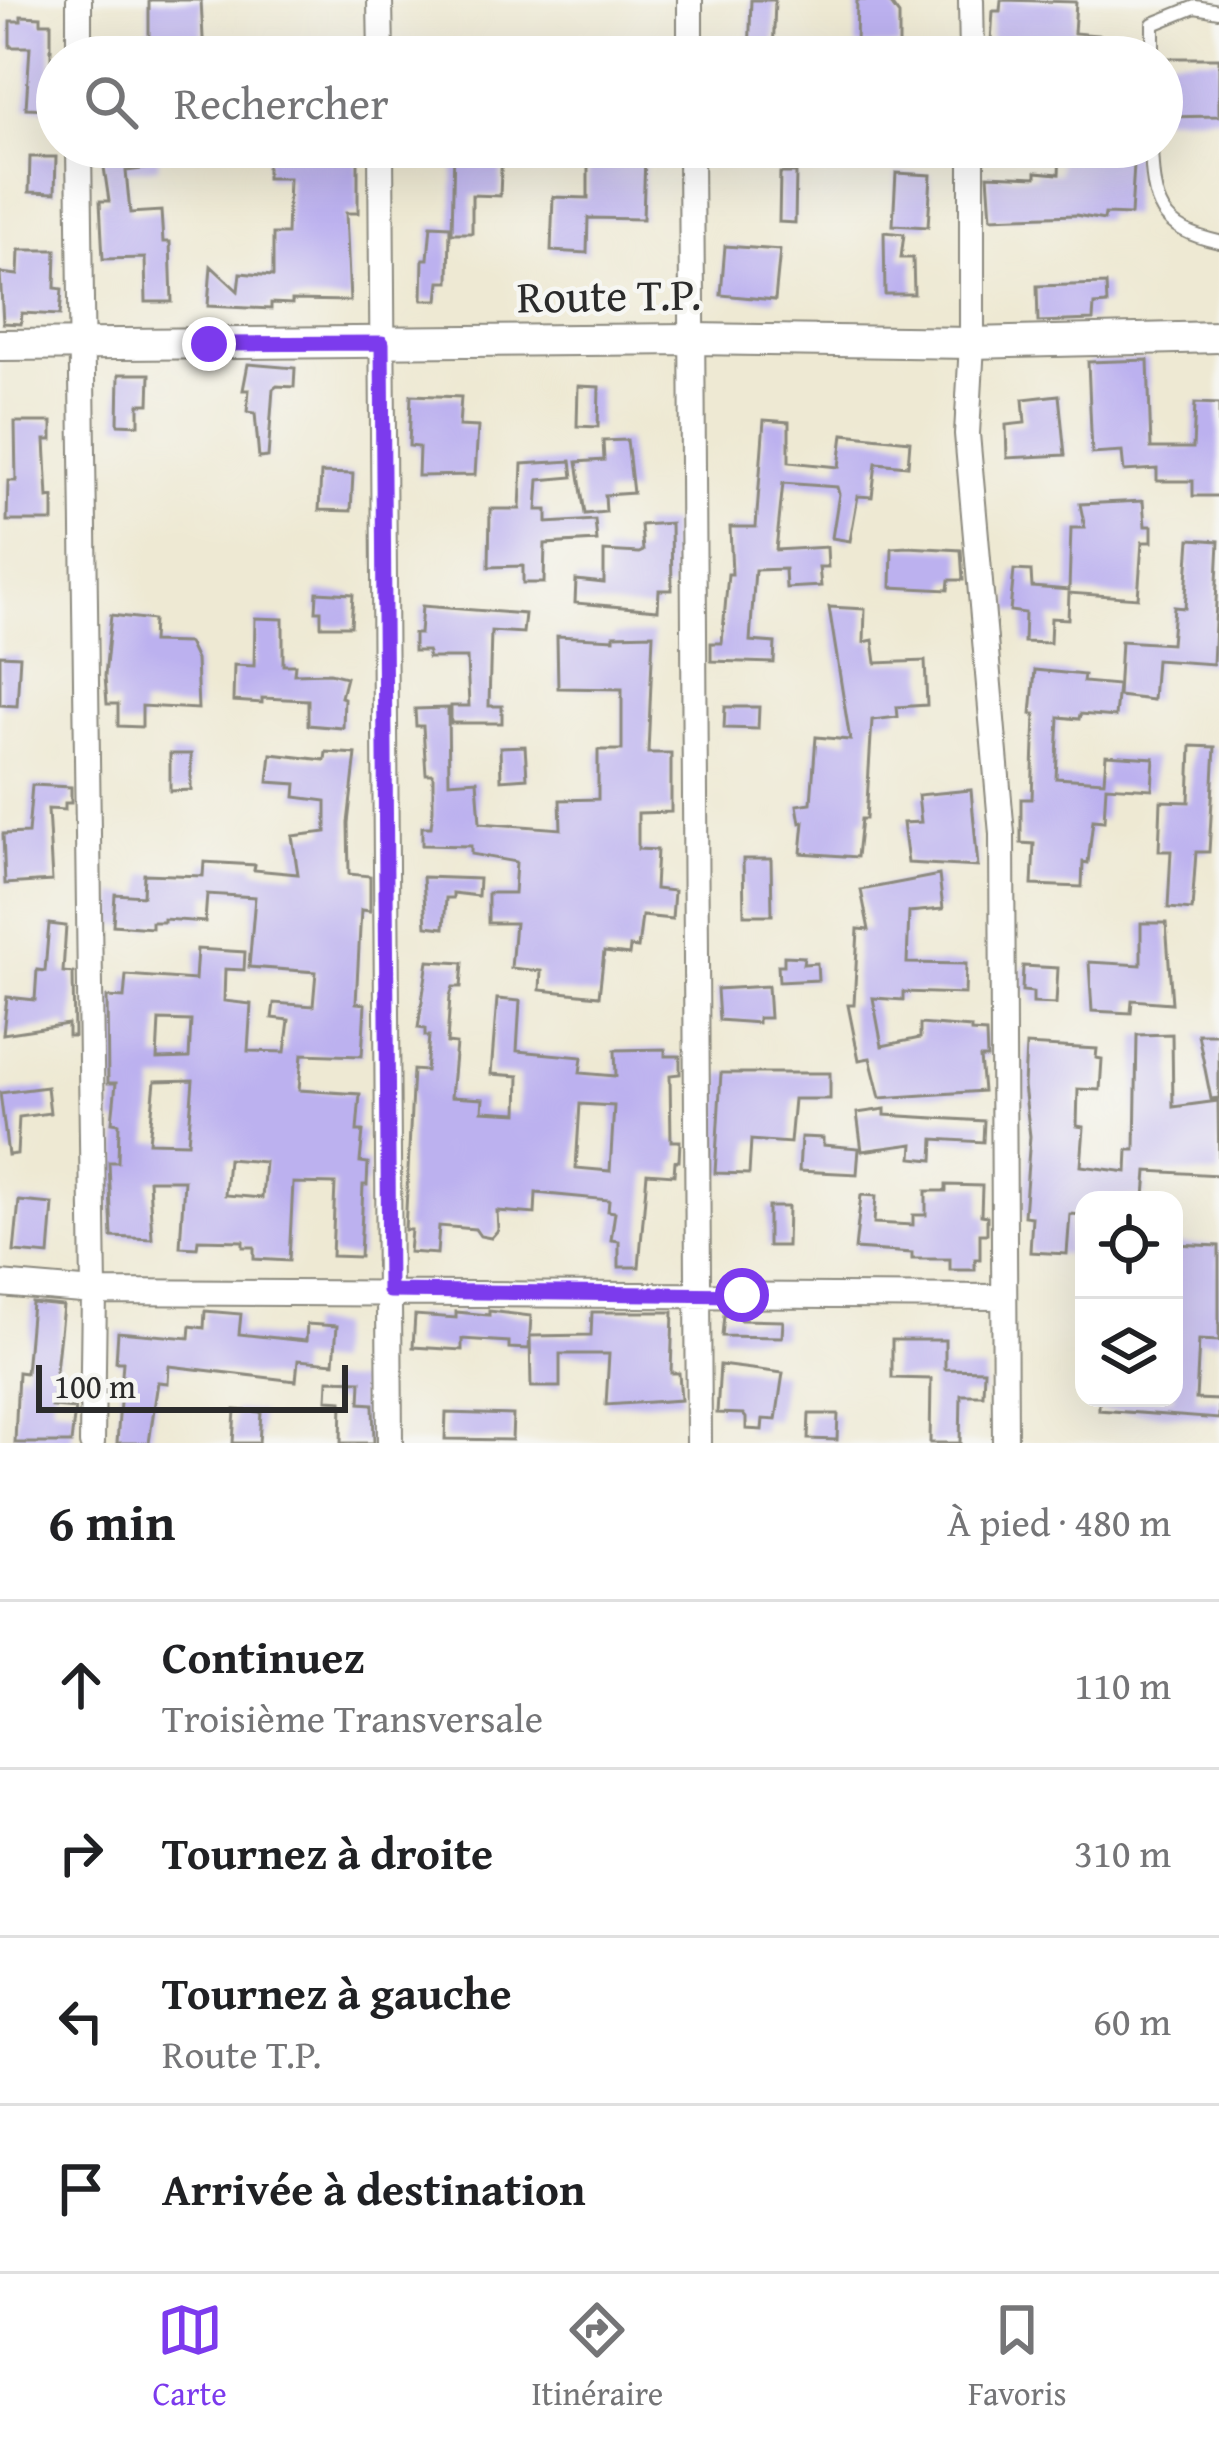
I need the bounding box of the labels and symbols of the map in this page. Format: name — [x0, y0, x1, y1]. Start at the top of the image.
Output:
street label: Route T.P. — [516, 260, 702, 329]
route end — [182, 317, 236, 371]
route start — [715, 1268, 769, 1322]
scale bar — [36, 1359, 348, 1412]

